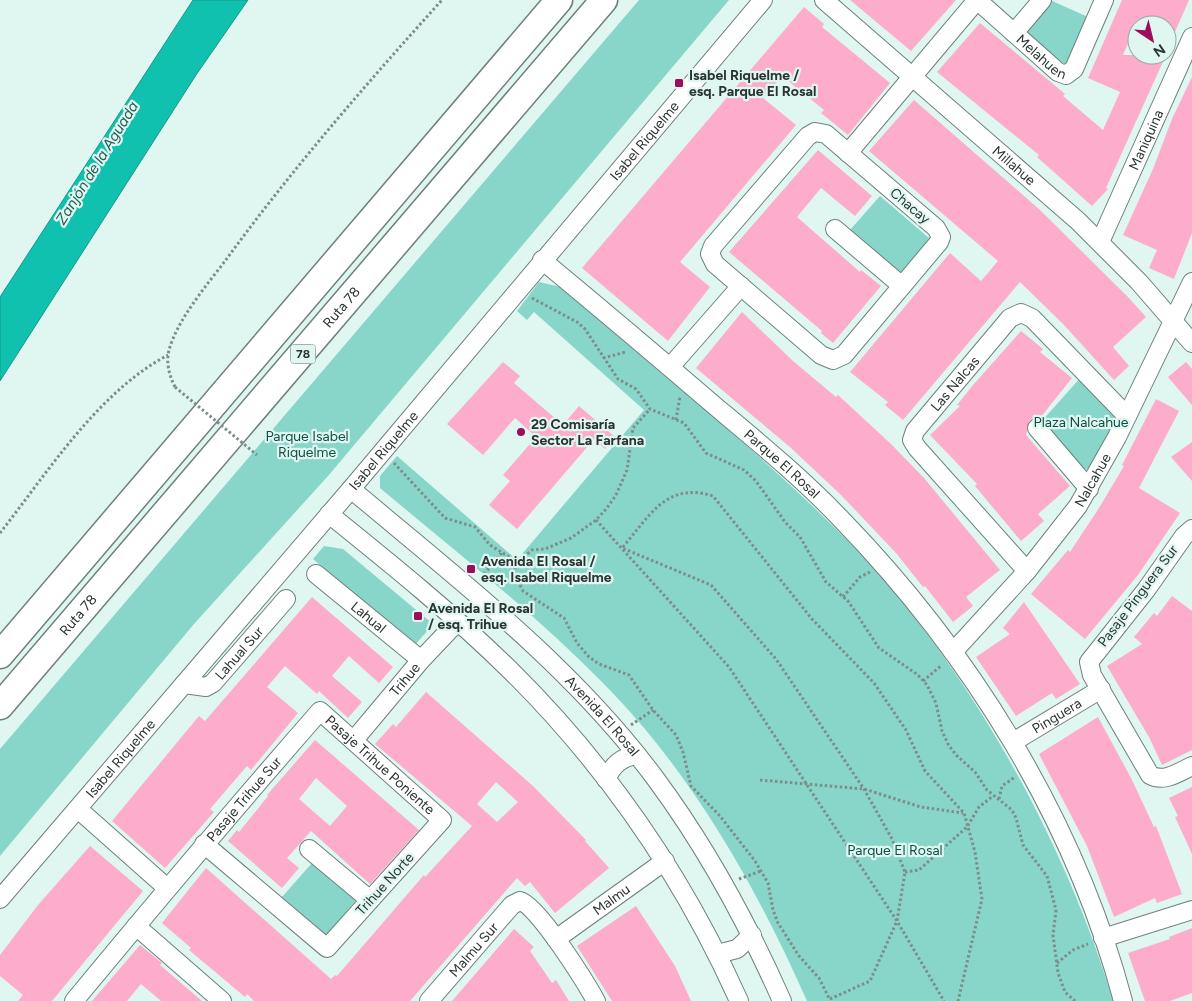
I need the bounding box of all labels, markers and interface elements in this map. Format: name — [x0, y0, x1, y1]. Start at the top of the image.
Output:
north arrow — [1127, 15, 1177, 65]
street label: Melahuen — [1013, 31, 1069, 83]
text: N — [1150, 40, 1168, 60]
place label: Isabel Riquelme / esq. Parque El Rosal — [689, 67, 816, 100]
marker: Isabel Riquelme / esq. Parque El Rosal — [673, 77, 685, 89]
water label: Zanjón de la Aguada — [52, 98, 142, 228]
street label: Isabel Riquelme — [606, 98, 683, 184]
street label: Maniquina — [1125, 107, 1167, 173]
street label: Millahue — [989, 142, 1039, 189]
street label: Chacay — [887, 184, 934, 228]
street label: Ruta 78 — [319, 283, 364, 331]
road number: 78 — [290, 344, 316, 364]
street label: Las Nalcas — [927, 352, 983, 415]
street label: Isabel Riquelme — [345, 407, 422, 494]
park label: Plaza Nalcahue — [1034, 414, 1129, 431]
place label: 29 Comisaría Sector La Farfana — [531, 416, 644, 449]
marker: 29 Comisaría Sector La Farfana — [515, 426, 527, 438]
street label: Parque El Rosal — [741, 426, 824, 502]
park label: Parque Isabel Riquelme — [265, 428, 349, 461]
street label: Nalcahue — [1071, 450, 1115, 510]
street label: Pasaje Pinguera Sur — [1094, 542, 1182, 650]
place label: Avenida El Rosal / esq. Isabel Riquelme — [481, 553, 612, 586]
marker: Avenida El Rosal / esq. Isabel Riquelme — [465, 563, 477, 575]
street label: Ruta 78 — [56, 591, 100, 639]
street label: Lahual — [348, 598, 390, 636]
place label: Avenida El Rosal / esq. Trihue — [428, 600, 533, 633]
marker: Avenida El Rosal / esq. Trihue — [412, 610, 424, 622]
street label: Lahual Sur — [211, 623, 267, 683]
street label: Trihue — [386, 659, 424, 700]
street label: Avenida El Rosal — [562, 672, 643, 759]
street label: Pinguera — [1029, 694, 1085, 737]
street label: Pasaje Trihue Poniente — [322, 711, 439, 818]
street label: Isabel Riquelme — [82, 715, 159, 801]
street label: Pasaje Trihue Sur — [203, 753, 285, 845]
park label: Parque El Rosal — [847, 842, 943, 859]
street label: Trihue Norte — [352, 849, 418, 919]
street label: Malmu — [589, 880, 633, 919]
street label: Malmu Sur — [445, 919, 502, 980]

